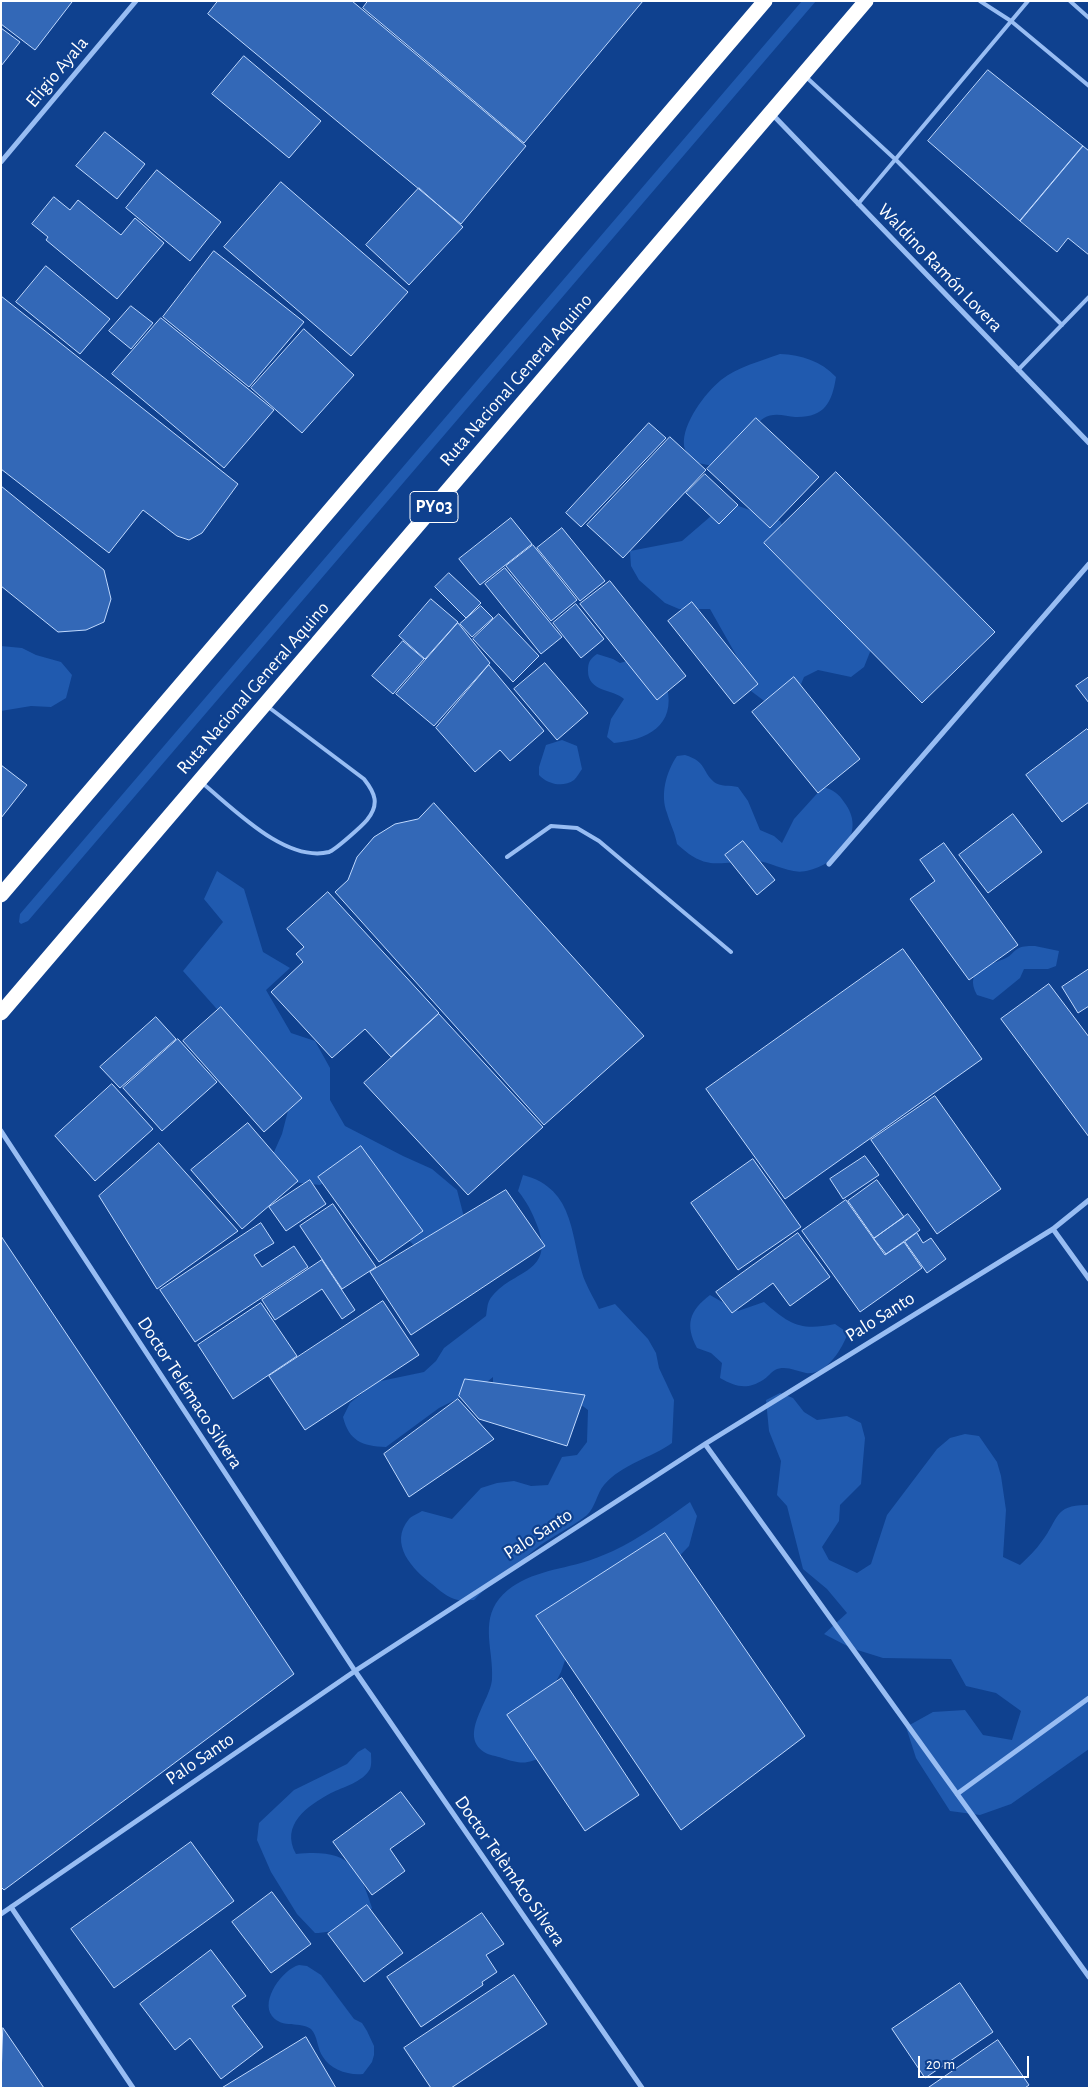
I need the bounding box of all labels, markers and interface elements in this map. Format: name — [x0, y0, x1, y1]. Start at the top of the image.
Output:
street label: Eligio Ayala — [21, 32, 93, 112]
street label: Waldino Ramón Lovera — [873, 199, 1007, 337]
street label: Ruta Nacional General Aquino — [435, 289, 597, 471]
road number: PY03 — [410, 492, 458, 522]
street label: Ruta Nacional General Aquino — [172, 597, 334, 779]
street label: Palo Santo — [841, 1287, 919, 1347]
street label: Doctor Telémaco Silvera — [132, 1313, 248, 1473]
street label: Palo Santo — [499, 1503, 577, 1565]
street label: Palo Santo — [162, 1728, 238, 1790]
street label: Doctor TelèmAco Silvera — [449, 1791, 571, 1951]
scale bar — [920, 2046, 1031, 2078]
text: 20 m — [926, 2057, 955, 2072]

